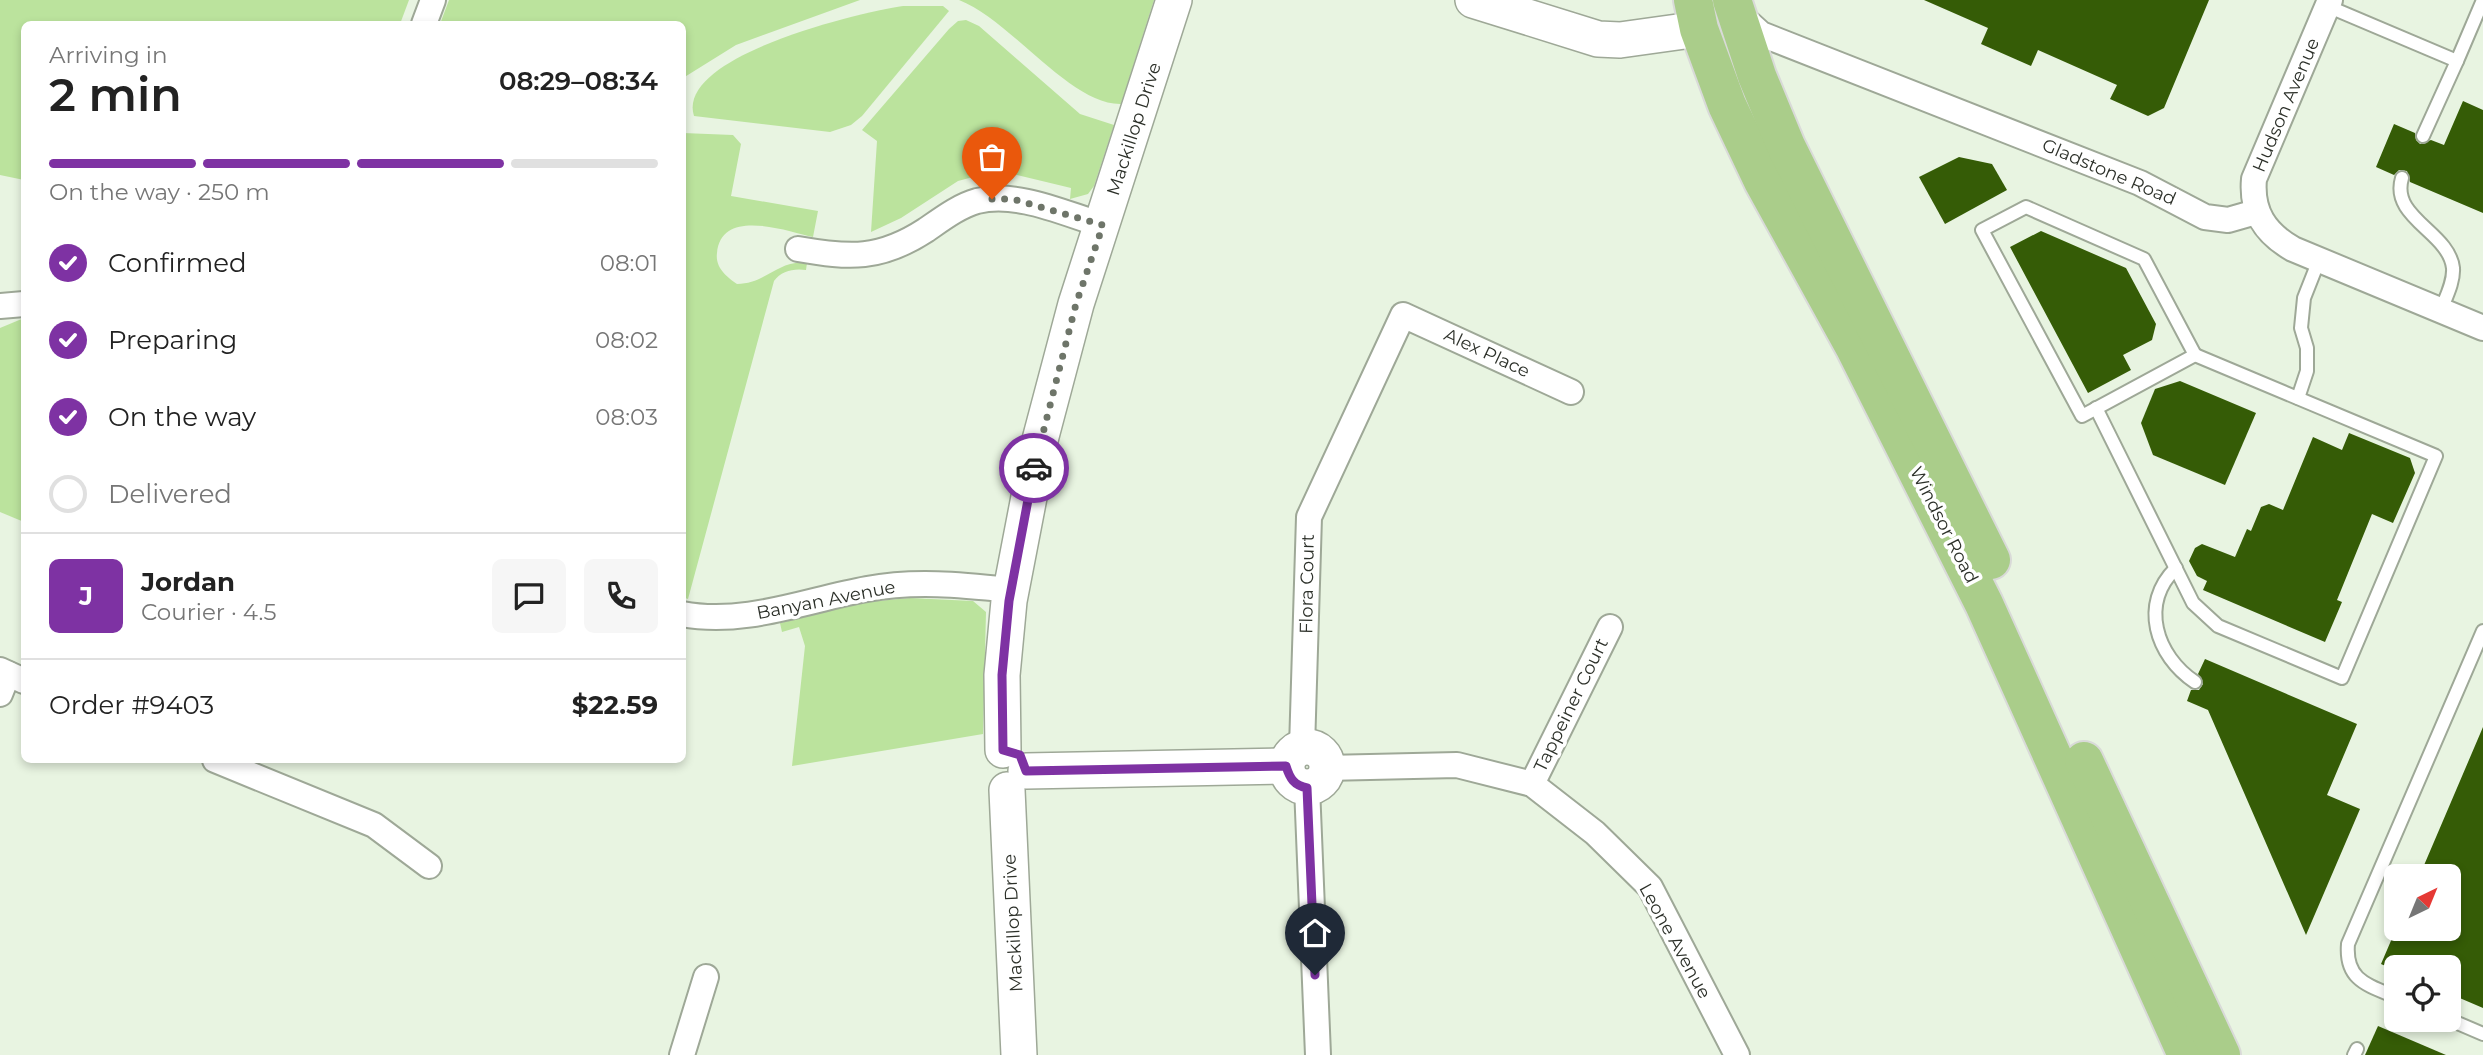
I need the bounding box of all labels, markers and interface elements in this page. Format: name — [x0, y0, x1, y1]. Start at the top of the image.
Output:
street label: Hudson Avenue — [2248, 34, 2324, 175]
text: Arriving in — [49, 41, 168, 69]
street label: Mackillop Drive — [1102, 60, 1166, 198]
text: 08:29–08:34 — [499, 65, 658, 97]
text: 2 min — [49, 66, 182, 123]
pin — [962, 127, 1022, 199]
street label: Gladstone Road — [2039, 134, 2179, 210]
icon: bag — [973, 138, 1011, 176]
text: On the way · 250 m — [49, 178, 270, 206]
icon: check — [49, 244, 87, 282]
text: Confirmed — [108, 247, 247, 279]
text: 08:01 — [600, 249, 658, 277]
icon: check — [49, 321, 87, 359]
text: Preparing — [108, 324, 237, 356]
street label: Alex Place — [1441, 324, 1533, 382]
text: 08:02 — [595, 326, 658, 354]
icon: check — [49, 398, 87, 436]
text: On the way — [108, 401, 256, 433]
text: 08:03 — [595, 403, 658, 431]
courier — [999, 433, 1069, 503]
icon: car — [1015, 449, 1053, 487]
street label: Windsor Road — [1905, 463, 1983, 587]
text: Delivered — [108, 478, 232, 510]
street label: Flora Court — [1295, 534, 1319, 634]
button: chat — [492, 559, 566, 633]
button: phone — [584, 559, 658, 633]
text: Jordan — [141, 566, 235, 598]
street label: Banyan Avenue — [755, 576, 897, 624]
text: J — [79, 580, 93, 612]
text: Courier · 4.5 — [141, 598, 276, 626]
street label: Tappeiner Court — [1529, 635, 1613, 775]
text: Order #9403 — [49, 689, 214, 721]
text: $22.59 — [572, 689, 658, 721]
street label: Mackillop Drive — [998, 853, 1028, 993]
north arrow — [2384, 864, 2460, 942]
map controls — [2384, 864, 2461, 1032]
street label: Leone Avenue — [1634, 880, 1716, 1003]
pin — [1285, 903, 1345, 975]
icon: home — [1296, 914, 1334, 952]
button: locate — [2384, 955, 2461, 1032]

